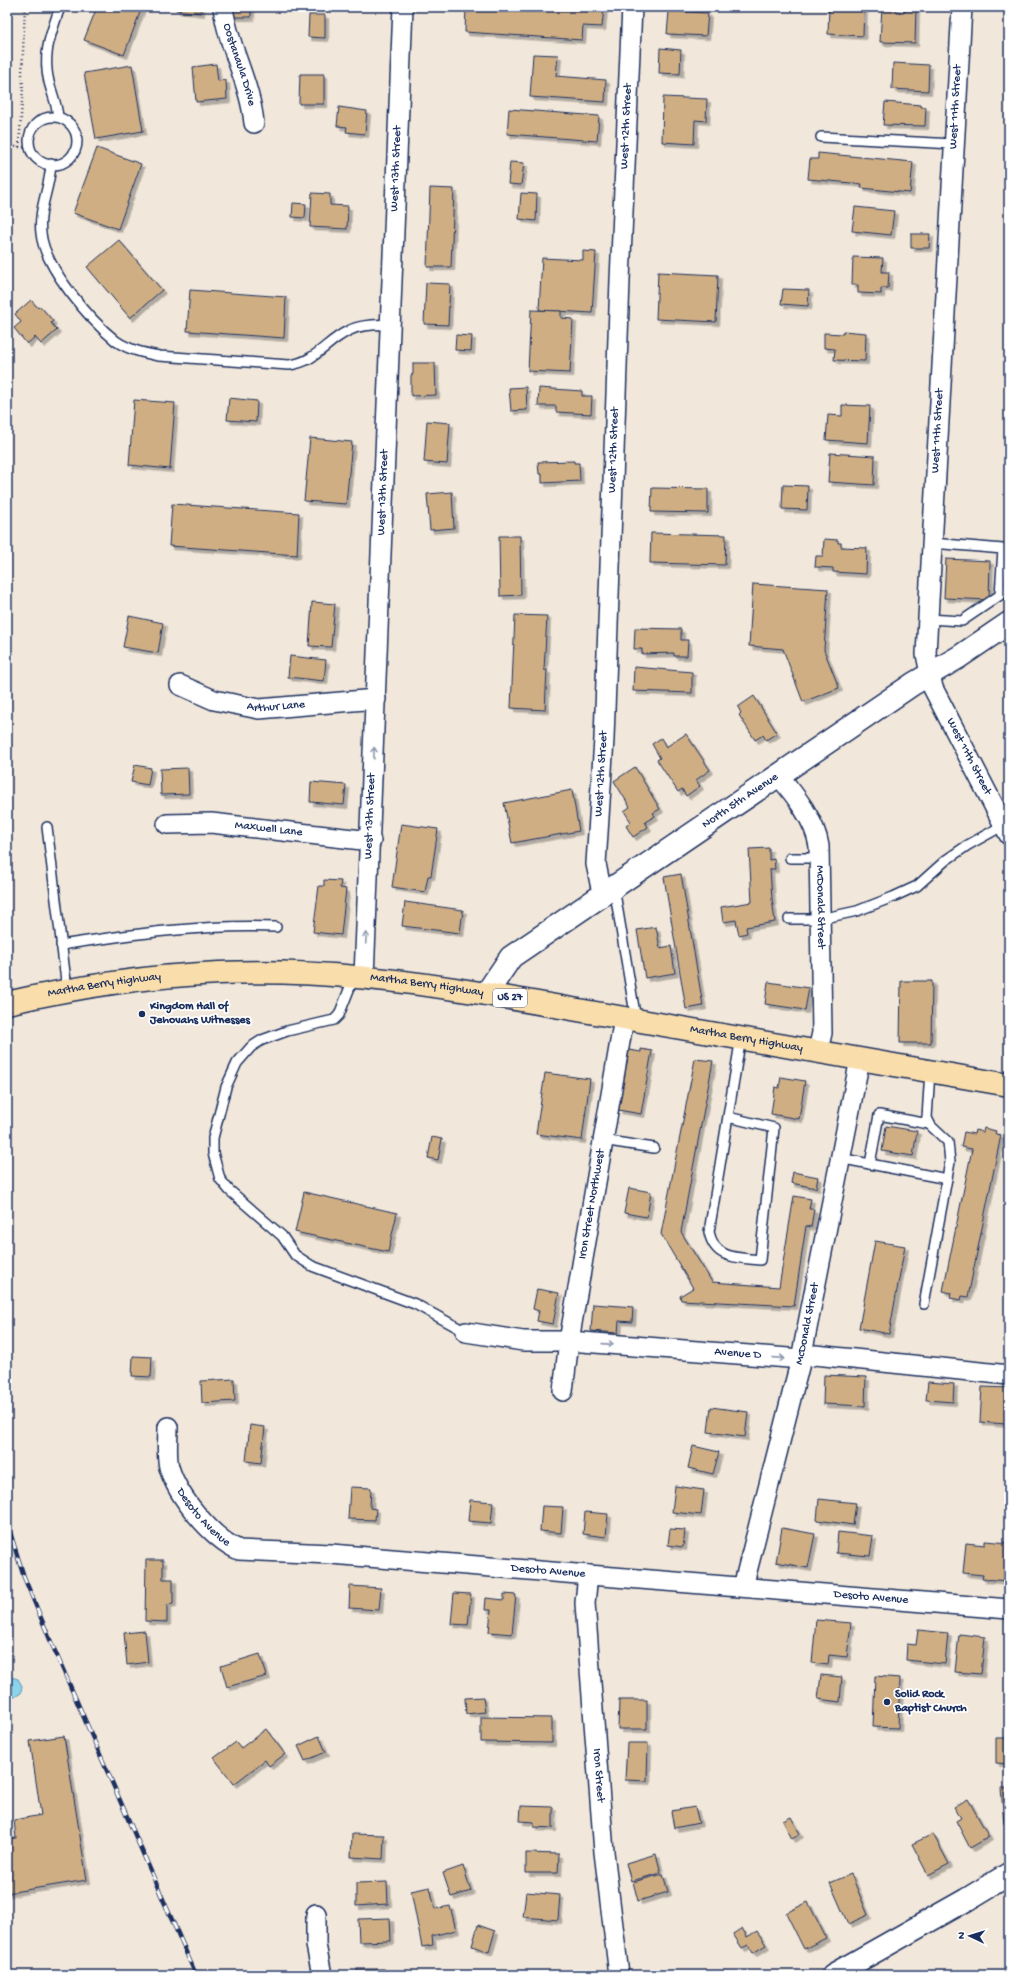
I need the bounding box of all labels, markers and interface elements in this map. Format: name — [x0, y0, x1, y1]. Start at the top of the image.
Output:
street label: Oostanaula Drive — [219, 22, 258, 108]
street label: West 11th Street — [947, 63, 965, 150]
street label: West 12th Street — [618, 82, 636, 169]
street label: West 13th Street — [388, 124, 405, 212]
street label: West 11th Street — [929, 387, 947, 474]
street label: West 12th Street — [606, 406, 623, 493]
street label: West 13th Street — [375, 448, 392, 536]
street label: Arthur Lane — [246, 698, 306, 716]
street label: West 11th Street — [943, 716, 995, 798]
street label: West 12th Street — [592, 730, 611, 817]
one-way arrow — [370, 747, 378, 760]
street label: North 5th Avenue — [700, 770, 782, 832]
street label: West 13th Street — [362, 772, 379, 859]
street label: Maxwell Lane — [234, 819, 304, 840]
street label: McDonald Street — [812, 865, 828, 950]
one-way arrow — [363, 932, 370, 945]
street label: Martha Berry Highway — [47, 970, 162, 1001]
street label: Martha Berry Highway — [369, 971, 485, 1000]
road number: US 27 — [493, 989, 527, 1007]
place label: Kingdom Hall of Jehovahs Witnesses — [149, 1000, 251, 1028]
marker: Kingdom Hall of Jehovahs Witnesses — [137, 1009, 147, 1019]
street label: Martha Berry Highway — [689, 1023, 804, 1056]
street label: Iron Street Northwest — [576, 1147, 609, 1260]
street label: McDonald Street — [793, 1281, 823, 1367]
one-way arrow — [601, 1341, 614, 1348]
street label: Avenue D — [714, 1345, 762, 1363]
one-way arrow — [772, 1354, 785, 1361]
street label: Desoto Avenue — [172, 1485, 234, 1551]
street label: Desoto Avenue — [509, 1562, 587, 1582]
street label: Desoto Avenue — [832, 1588, 910, 1608]
place label: Solid Rock Baptist Church — [894, 1688, 967, 1716]
marker: Solid Rock Baptist Church — [882, 1697, 892, 1707]
street label: Iron Street — [589, 1748, 607, 1804]
north arrow — [950, 1916, 990, 1956]
text: N — [956, 1931, 968, 1939]

